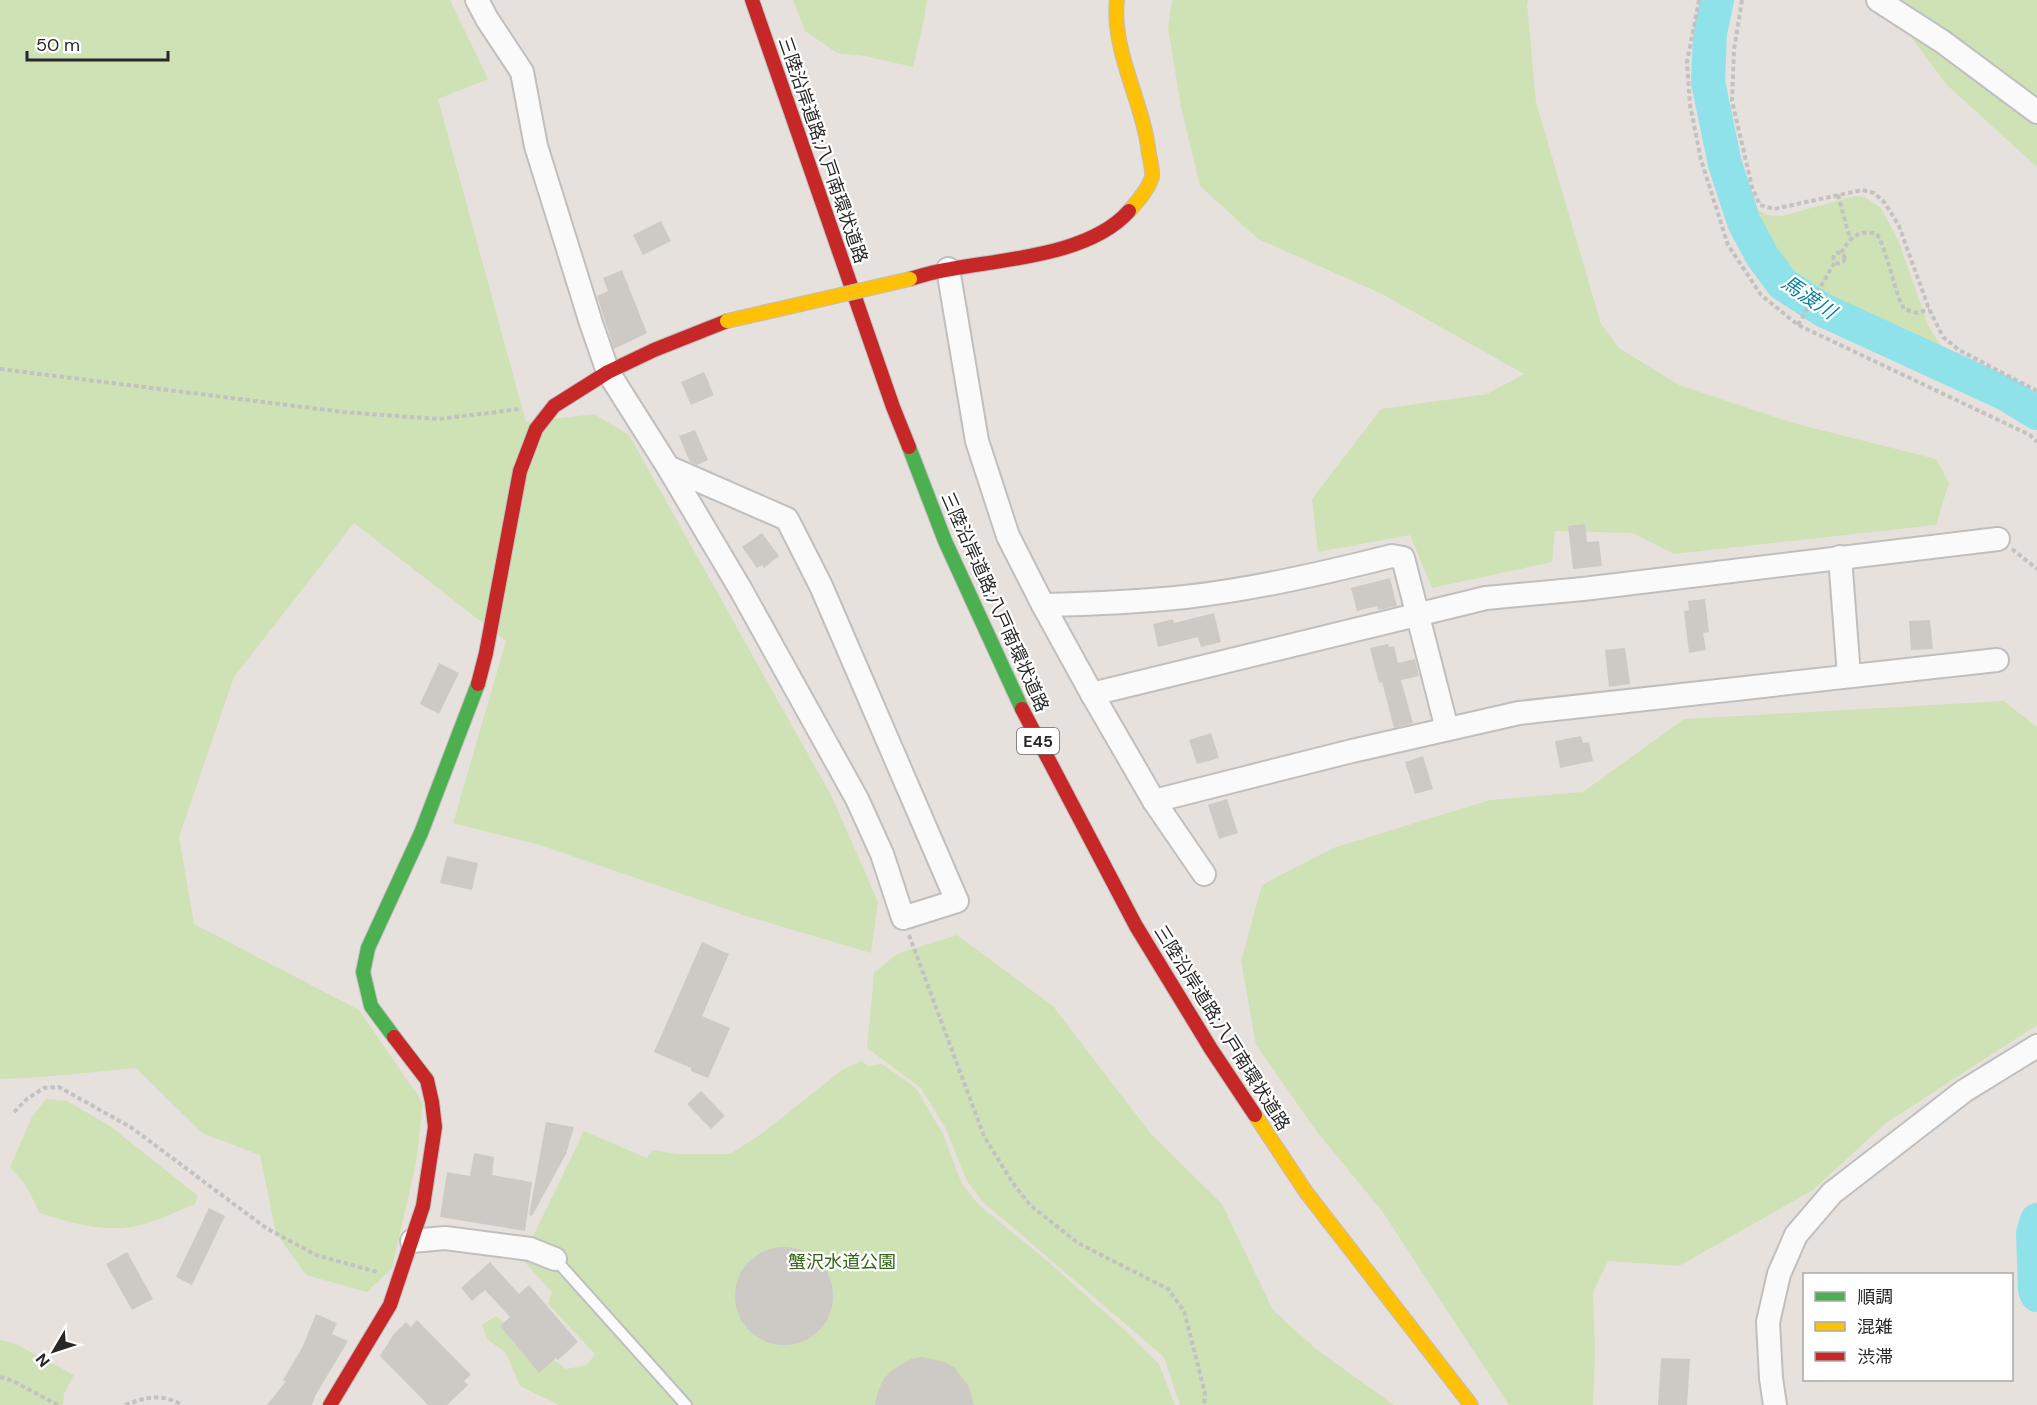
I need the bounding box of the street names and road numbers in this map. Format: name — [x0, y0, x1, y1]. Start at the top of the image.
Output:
street label: 三陸沿岸道路;八戸南環状道路 — [773, 34, 873, 266]
street label: 三陸沿岸道路;八戸南環状道路 — [936, 488, 1054, 716]
road number: E45 — [1017, 728, 1059, 754]
street label: 三陸沿岸道路;八戸南環状道路 — [1149, 921, 1295, 1135]

